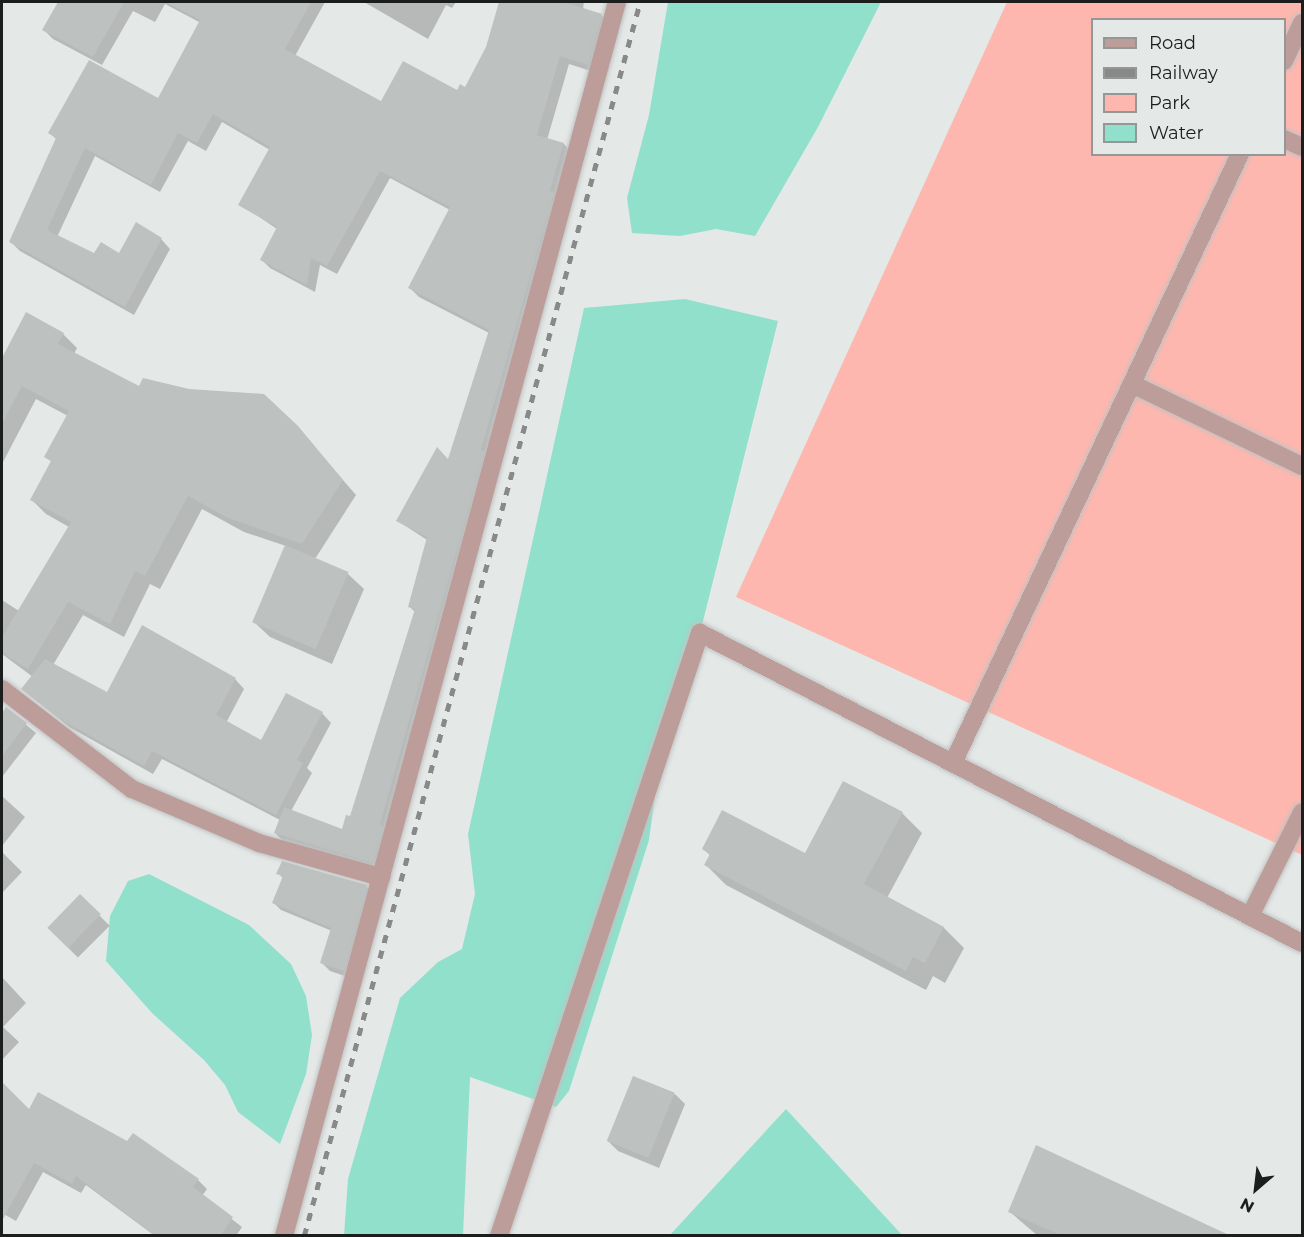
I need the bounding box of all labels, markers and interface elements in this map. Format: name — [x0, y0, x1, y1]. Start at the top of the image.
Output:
legend — [1091, 18, 1286, 156]
text: Road — [1149, 32, 1196, 54]
text: Railway — [1149, 62, 1218, 84]
text: Park — [1149, 92, 1190, 114]
text: Water — [1149, 122, 1204, 144]
north arrow — [1226, 1159, 1286, 1219]
text: N — [1237, 1194, 1257, 1217]

